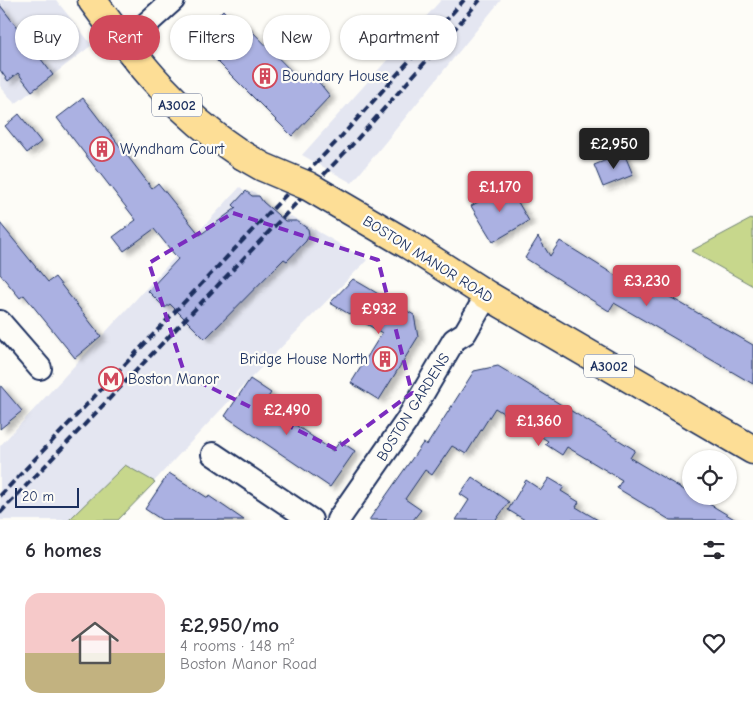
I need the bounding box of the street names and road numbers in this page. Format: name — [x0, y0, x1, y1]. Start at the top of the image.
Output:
road number: A3002 — [152, 94, 202, 116]
street label: BOSTON MANOR ROAD — [360, 212, 496, 306]
street label: BOSTON GARDENS — [373, 350, 453, 464]
road number: A3002 — [584, 354, 634, 378]

